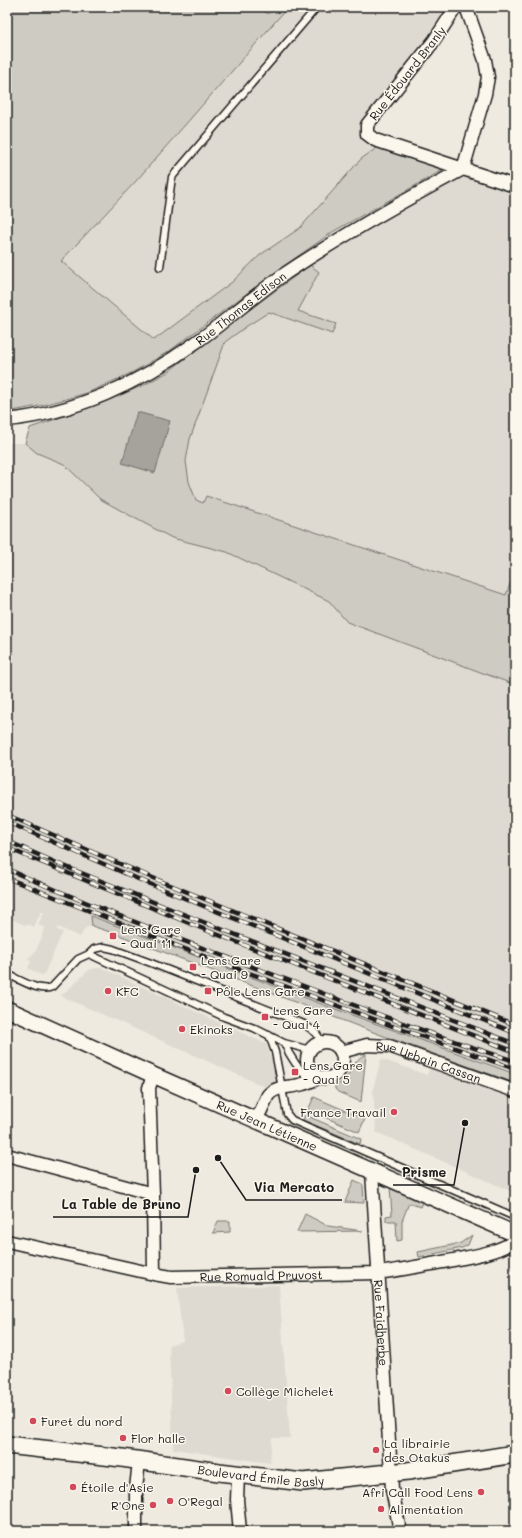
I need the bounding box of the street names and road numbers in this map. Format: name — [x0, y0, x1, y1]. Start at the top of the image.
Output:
street label: Rue Édouard Branly — [365, 23, 449, 123]
street label: Rue Thomas Edison — [192, 268, 289, 348]
street label: Rue Urbain Cassan — [375, 1037, 483, 1086]
street label: Rue Jean Létienne — [214, 1096, 320, 1154]
street label: Rue Romuald Pruvost — [199, 1266, 323, 1284]
street label: Rue Faidherbe — [371, 1279, 392, 1366]
street label: Boulevard Émile Basly — [197, 1461, 325, 1490]

